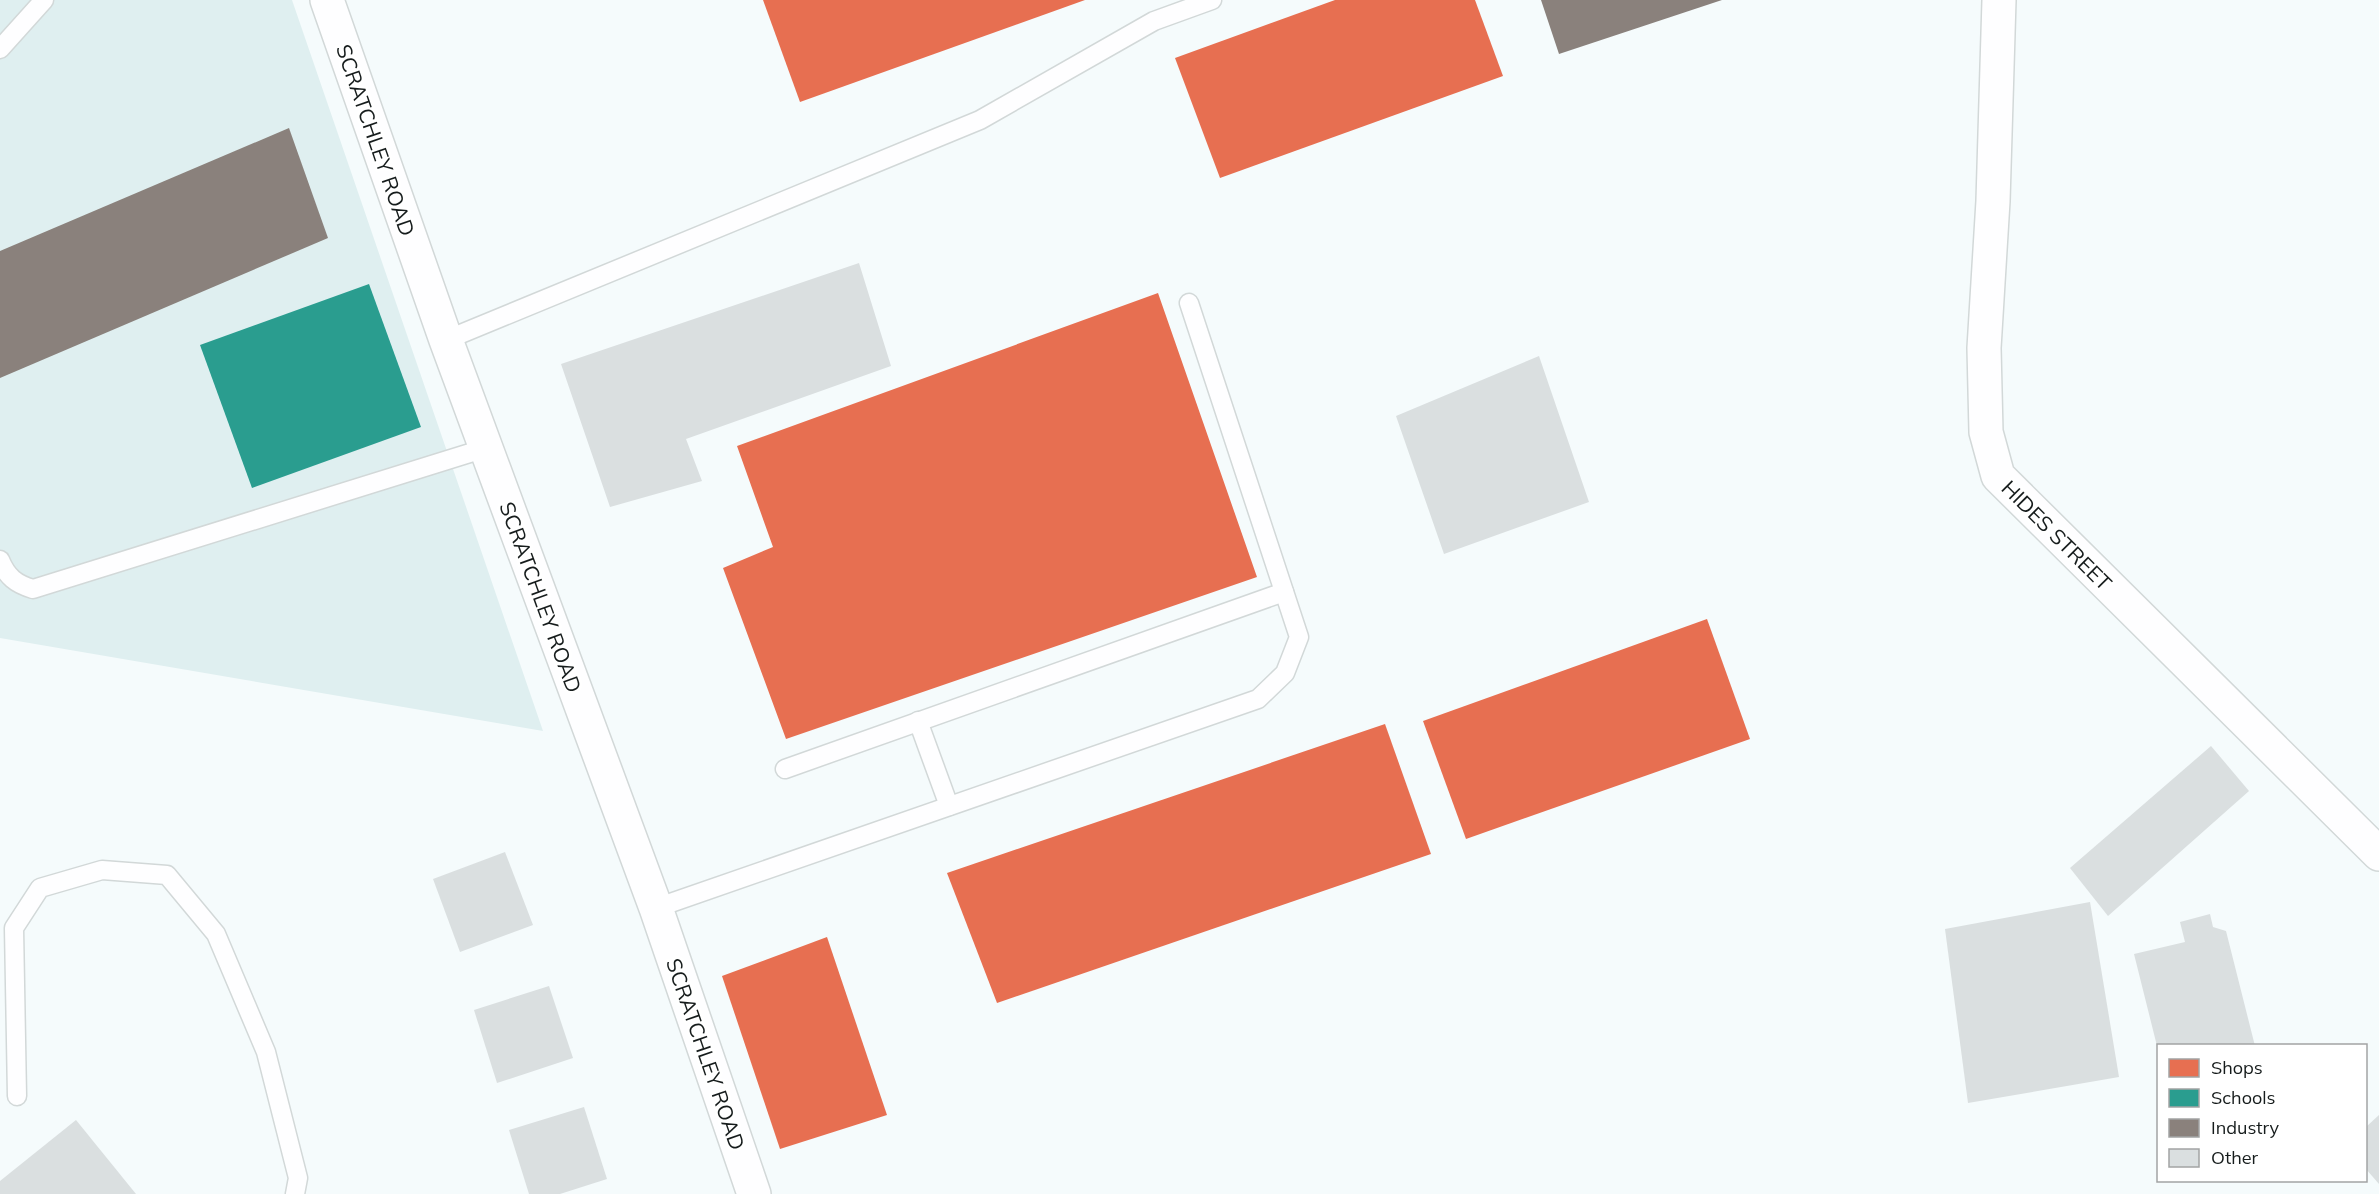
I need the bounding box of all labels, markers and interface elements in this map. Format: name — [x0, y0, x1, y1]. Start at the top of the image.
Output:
street label: SCRATCHLEY ROAD — [331, 41, 421, 239]
street label: HIDES STREET — [1997, 475, 2118, 596]
street label: SCRATCHLEY ROAD — [494, 498, 588, 696]
street label: SCRATCHLEY ROAD — [661, 955, 751, 1153]
legend — [2157, 1044, 2367, 1182]
text: Shops — [2211, 1056, 2263, 1079]
text: Schools — [2211, 1086, 2276, 1109]
text: Industry — [2211, 1116, 2280, 1139]
text: Other — [2211, 1146, 2259, 1169]

